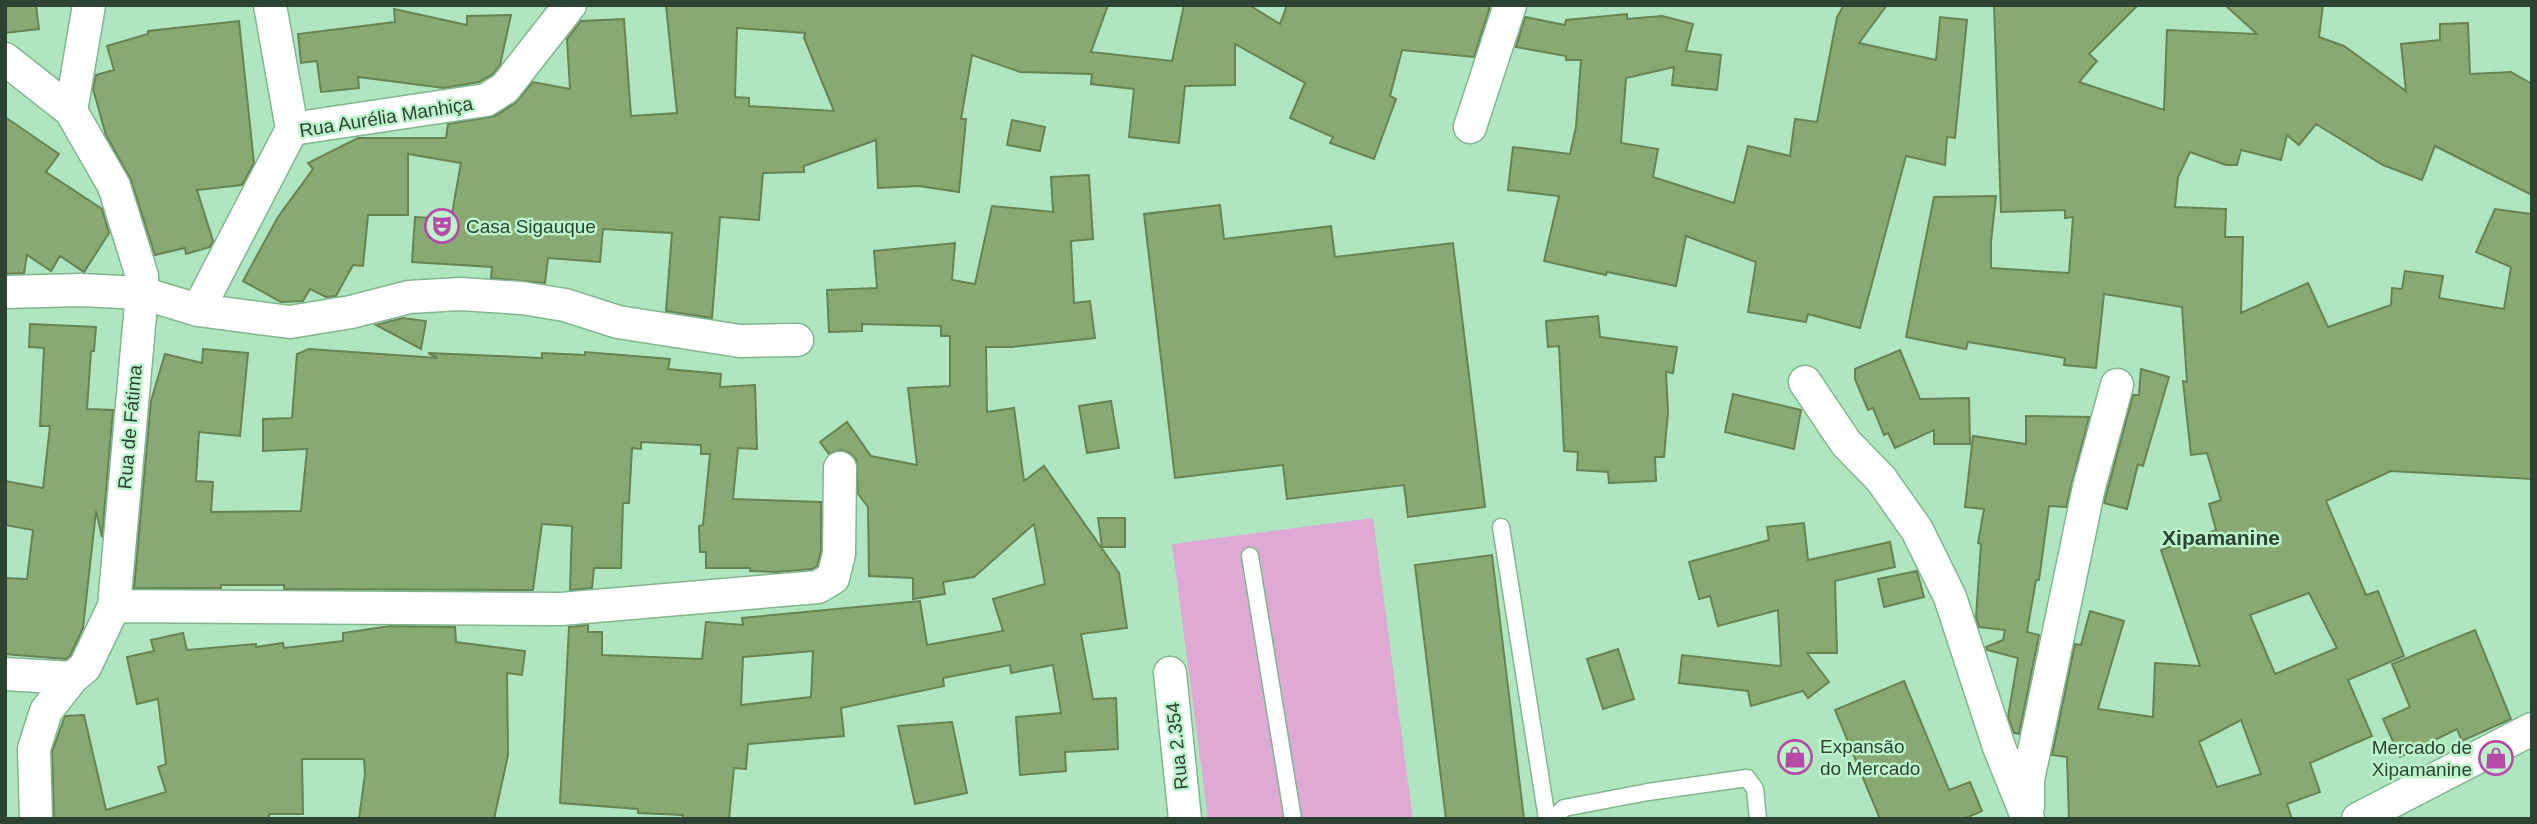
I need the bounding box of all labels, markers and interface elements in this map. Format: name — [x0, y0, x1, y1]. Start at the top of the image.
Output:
street label: Rua Aurélia Manhiça — [298, 93, 475, 141]
theatre icon: Casa Sigauque — [423, 207, 461, 245]
place label: Casa Sigauque — [466, 216, 596, 237]
street label: Rua de Fátima — [114, 364, 146, 490]
district label: Xipamanine — [2162, 526, 2280, 549]
street label: Rua 2.354 — [1162, 701, 1192, 791]
place label: Expansão do Mercado — [1820, 736, 1920, 779]
place label: Mercado de Xipamanine — [2372, 737, 2472, 780]
shop icon: Expansão do Mercado — [1776, 738, 1814, 776]
shop icon: Mercado de Xipamanine — [2477, 739, 2515, 777]

